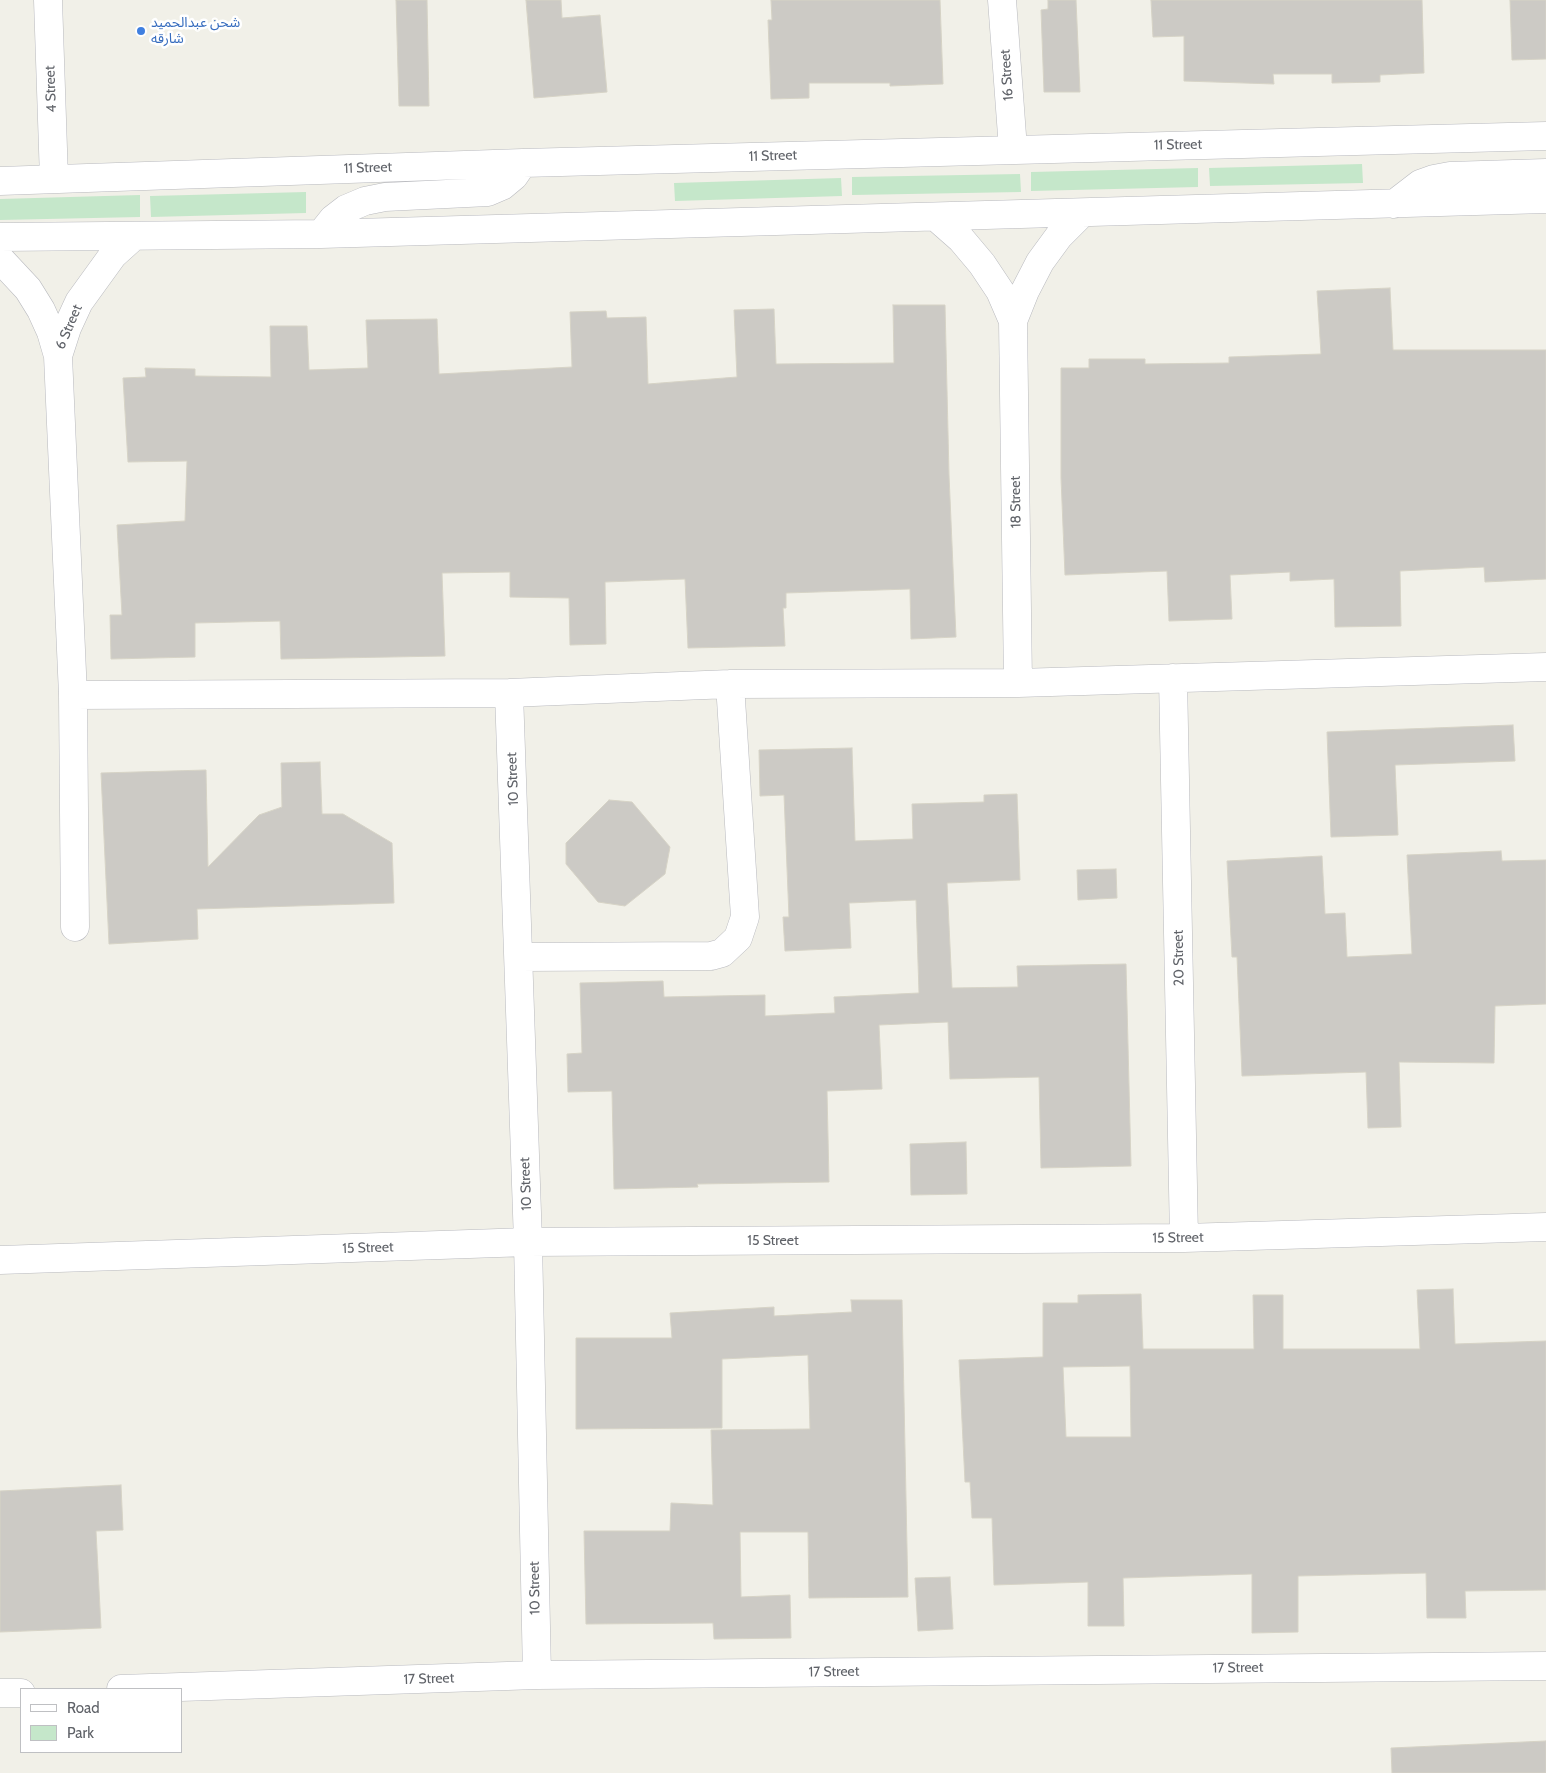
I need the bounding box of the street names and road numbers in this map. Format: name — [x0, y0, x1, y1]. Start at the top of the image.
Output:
street label: 16 Street — [997, 49, 1017, 101]
street label: 4 Street — [42, 65, 60, 113]
street label: 11 Street — [1154, 136, 1202, 154]
street label: 11 Street — [749, 147, 797, 165]
street label: 11 Street — [344, 159, 392, 177]
street label: 6 Street — [52, 302, 86, 352]
street label: 18 Street — [1007, 476, 1025, 528]
street label: 10 Street — [504, 752, 522, 806]
street label: 20 Street — [1170, 930, 1188, 986]
street label: 10 Street — [517, 1157, 535, 1211]
street label: 15 Street — [1152, 1229, 1204, 1247]
street label: 15 Street — [747, 1233, 799, 1249]
street label: 15 Street — [342, 1239, 394, 1257]
street label: 10 Street — [526, 1561, 544, 1615]
street label: 17 Street — [1212, 1659, 1264, 1677]
street label: 17 Street — [808, 1663, 860, 1681]
street label: 17 Street — [403, 1670, 455, 1688]

